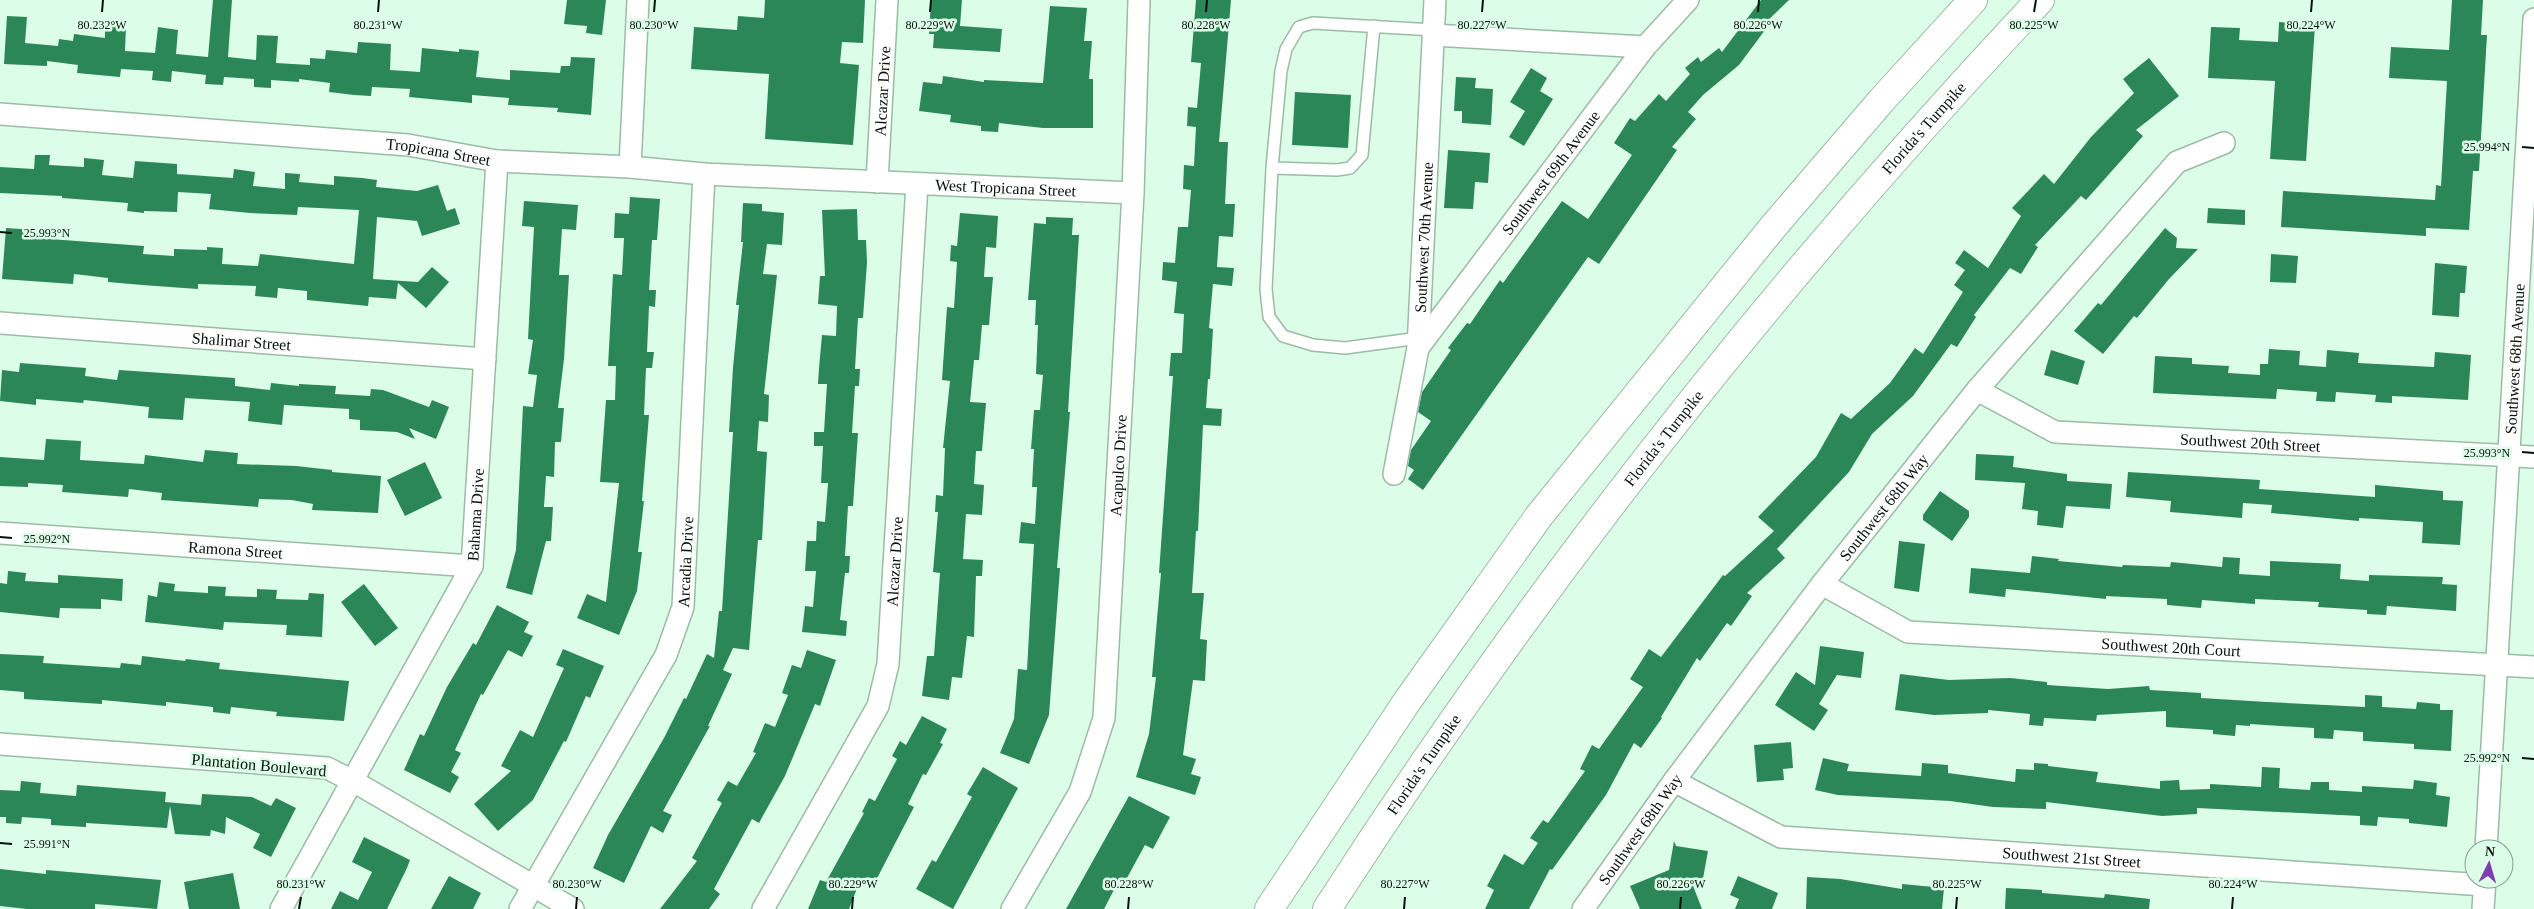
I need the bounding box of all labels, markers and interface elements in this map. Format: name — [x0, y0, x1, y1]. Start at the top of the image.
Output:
text: 80.232°W — [77, 18, 127, 32]
text: 80.231°W — [353, 18, 403, 32]
text: 80.230°W — [629, 18, 679, 32]
text: 80.229°W — [905, 18, 955, 32]
text: 80.228°W — [1181, 18, 1231, 32]
text: 80.227°W — [1457, 18, 1507, 32]
text: 80.226°W — [1733, 18, 1783, 32]
text: 80.225°W — [2009, 18, 2059, 32]
text: 80.224°W — [2286, 18, 2336, 32]
street label: Alcazar Drive — [871, 46, 893, 137]
street label: Florida's Turnpike — [1878, 78, 1969, 177]
street label: Southwest 69th Avenue — [1498, 107, 1603, 238]
street label: Tropicana Street — [385, 135, 492, 168]
text: 25.994°N — [2464, 140, 2511, 154]
street label: Southwest 70th Avenue — [1411, 162, 1436, 313]
street label: West Tropicana Street — [935, 176, 1077, 199]
text: 25.993°N — [24, 226, 71, 240]
street label: Southwest 68th Avenue — [2502, 283, 2527, 435]
street label: Shalimar Street — [191, 329, 292, 353]
street label: Florida's Turnpike — [1620, 387, 1706, 489]
street label: Acapulco Drive — [1107, 414, 1129, 517]
street label: Southwest 20th Street — [2180, 430, 2321, 454]
text: 25.993°N — [2464, 446, 2511, 460]
street label: Southwest 68th Way — [1836, 450, 1932, 564]
street label: Bahama Drive — [464, 468, 487, 562]
street label: Arcadia Drive — [674, 516, 696, 608]
street label: Alcazar Drive — [883, 516, 905, 607]
text: 25.992°N — [24, 532, 71, 546]
street label: Ramona Street — [188, 538, 284, 561]
street label: Southwest 20th Court — [2101, 634, 2242, 659]
street label: Florida's Turnpike — [1383, 711, 1464, 817]
street label: Plantation Boulevard — [191, 751, 327, 779]
text: 25.992°N — [2464, 751, 2511, 765]
street label: Southwest 68th Way — [1595, 770, 1686, 888]
text: 25.991°N — [24, 837, 71, 851]
north arrow — [2464, 839, 2514, 889]
street label: Southwest 21st Street — [2002, 844, 2142, 870]
text: N — [2484, 844, 2496, 859]
text: 80.231°W — [276, 877, 326, 891]
text: 80.230°W — [552, 877, 602, 891]
text: 80.229°W — [828, 877, 878, 891]
text: 80.228°W — [1104, 877, 1154, 891]
text: 80.227°W — [1380, 877, 1430, 891]
text: 80.226°W — [1656, 877, 1706, 891]
text: 80.225°W — [1932, 877, 1982, 891]
text: 80.224°W — [2208, 877, 2258, 891]

